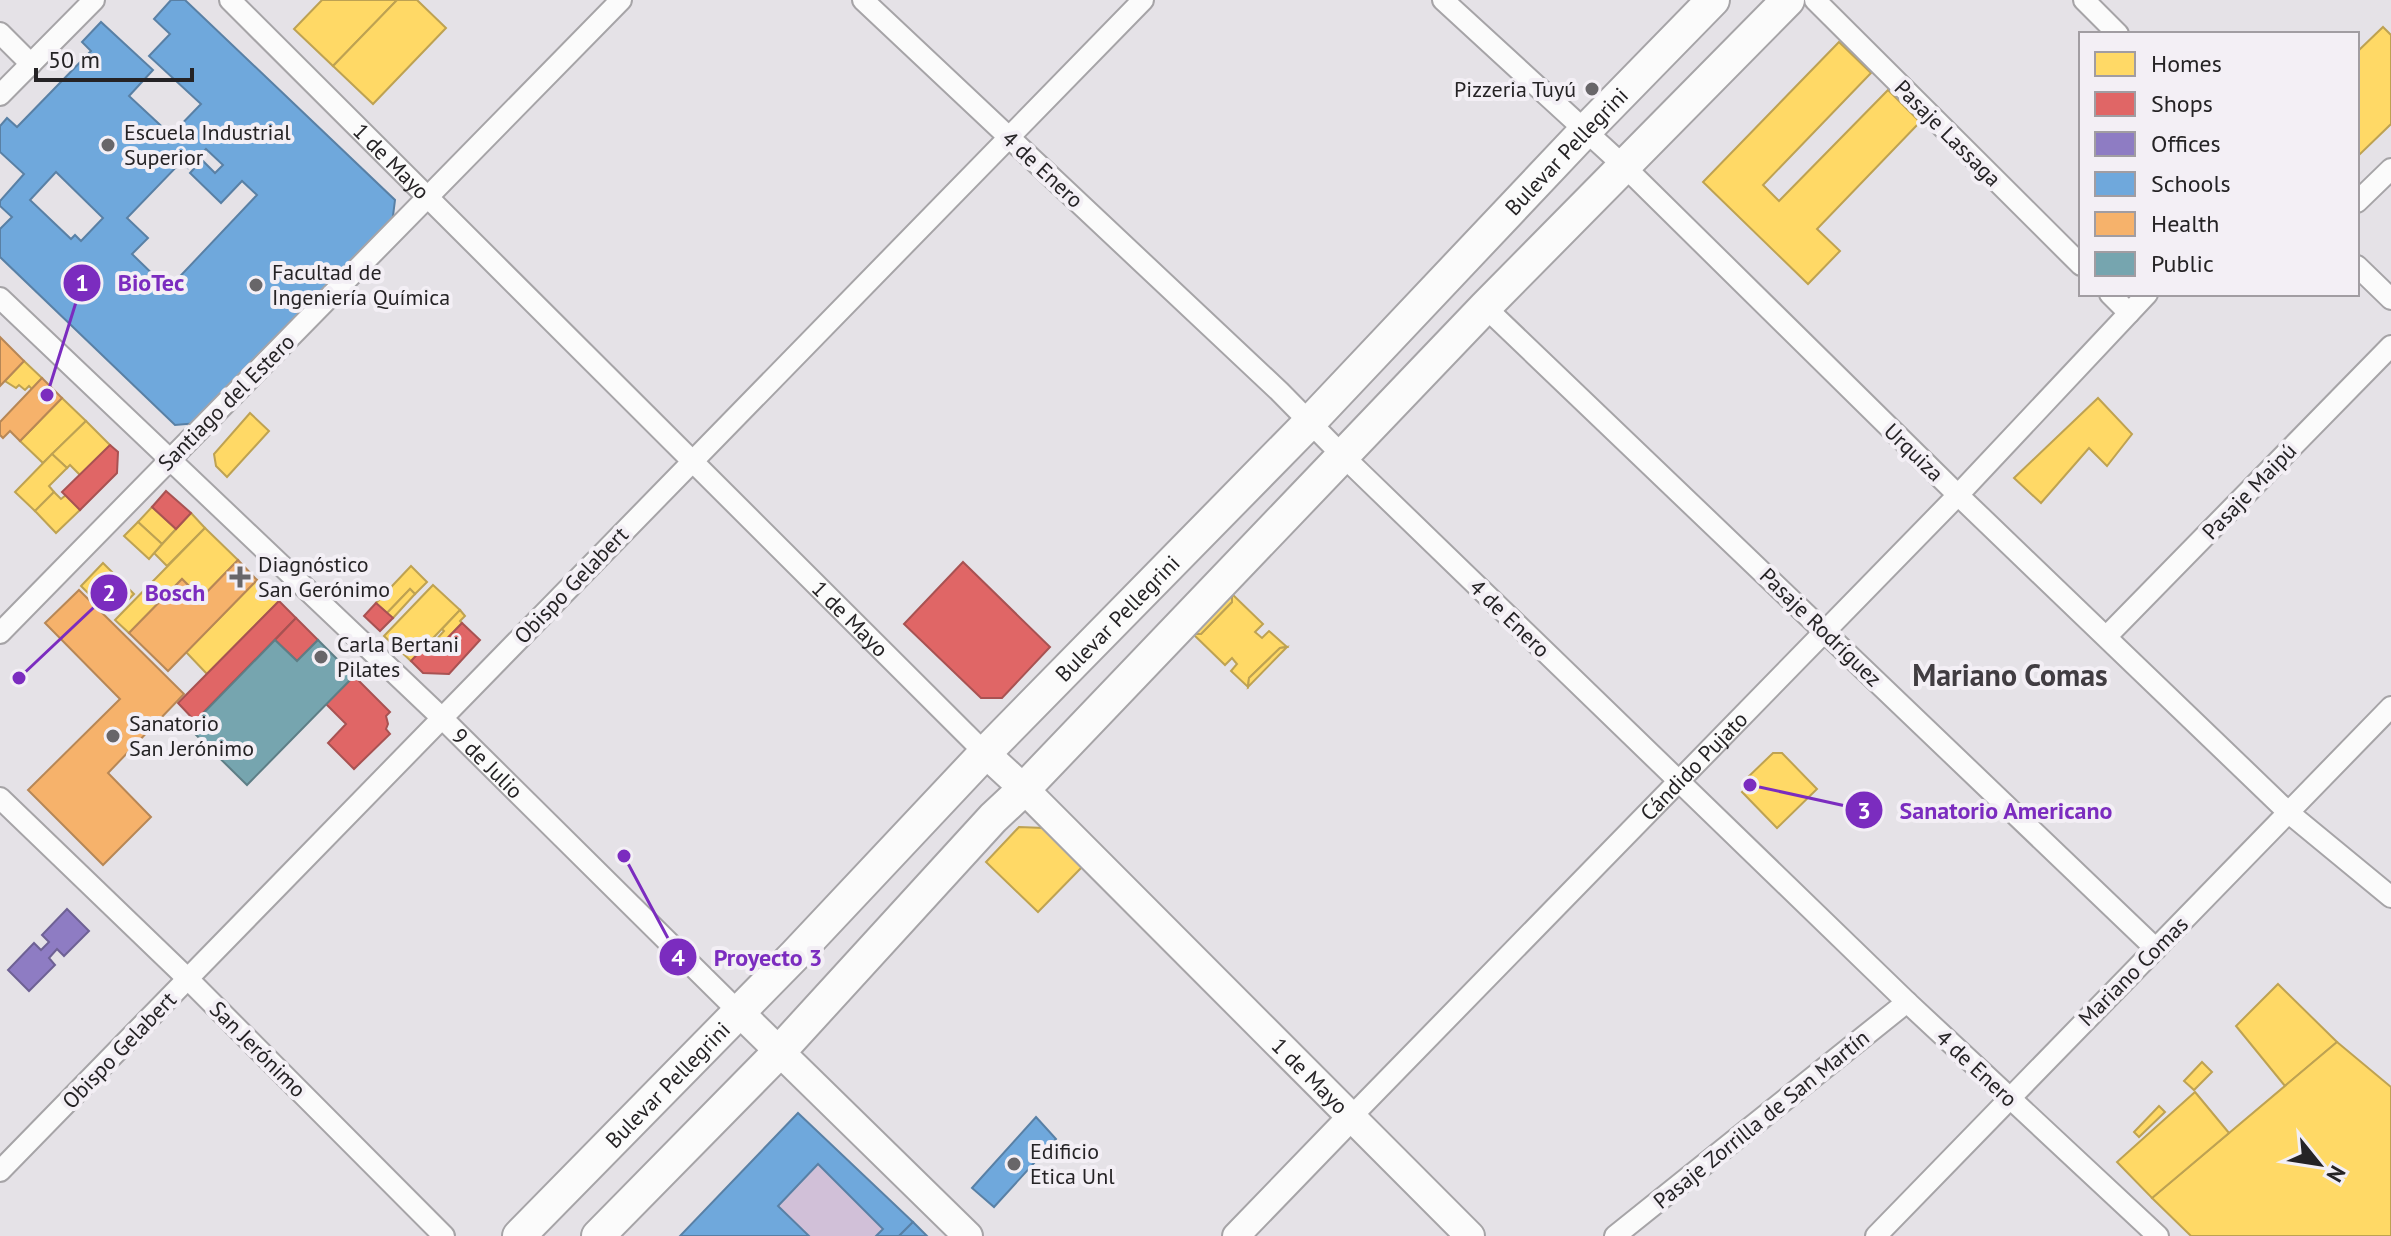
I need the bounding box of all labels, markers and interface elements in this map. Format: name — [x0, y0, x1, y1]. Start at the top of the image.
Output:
scale bar — [36, 32, 192, 82]
legend — [2079, 32, 2359, 296]
text: 50 m — [48, 44, 100, 75]
text: Homes — [2151, 48, 2222, 79]
street label: Pasaje Lassaga — [1889, 74, 2007, 192]
place label: Pizzeria Tuyú — [1454, 75, 1576, 103]
marker: Pizzeria Tuyú — [1583, 80, 1601, 98]
street label: Bulevar Pellegrini — [1499, 81, 1634, 221]
text: Shops — [2151, 88, 2213, 119]
street label: 1 de Mayo — [347, 117, 436, 205]
place label: Escuela Industrial Superior — [124, 118, 291, 171]
street label: 4 de Enero — [997, 124, 1089, 214]
text: Offices — [2151, 128, 2221, 159]
marker: Escuela Industrial Superior — [99, 136, 117, 154]
text: Schools — [2151, 168, 2231, 199]
text: Health — [2151, 208, 2220, 239]
text: Public — [2151, 248, 2214, 279]
place label: Facultad de Ingeniería Química — [272, 258, 450, 311]
callout: BioTec — [62, 259, 201, 307]
text: 1 — [75, 267, 89, 298]
text: BioTec — [118, 267, 184, 298]
marker: Facultad de Ingeniería Química — [247, 276, 265, 294]
street label: Santiago del Estero — [152, 328, 300, 476]
street label: Urquiza — [1878, 417, 1950, 487]
street label: Pasaje Maipú — [2196, 437, 2302, 545]
street label: Obispo Gelabert — [508, 520, 634, 650]
street label: Bulevar Pellegrini — [1049, 549, 1186, 687]
place label: Diagnóstico San Gerónimo — [258, 550, 390, 603]
street label: Pasaje Rodríguez — [1754, 562, 1888, 692]
marker: Diagnóstico San Gerónimo — [229, 566, 251, 588]
callout: Bosch — [89, 569, 222, 617]
street label: 4 de Enero — [1464, 573, 1556, 663]
street label: 1 de Mayo — [806, 574, 894, 663]
text: 2 — [102, 577, 116, 608]
text: Bosch — [145, 577, 205, 608]
place label: Carla Bertani Pilates — [337, 630, 459, 683]
marker: Carla Bertani Pilates — [312, 648, 330, 666]
district label: Mariano Comas — [1912, 655, 2108, 694]
street label: Cándido Pujato — [1634, 705, 1753, 826]
place label: Sanatorio San Jerónimo — [129, 709, 254, 762]
street label: 9 de Julio — [446, 722, 529, 805]
marker: Sanatorio San Jerónimo — [104, 727, 122, 745]
callout: Sanatorio Americano — [1844, 786, 2129, 834]
text: 3 — [1857, 795, 1871, 826]
text: Sanatorio Americano — [1900, 795, 2113, 826]
street label: Mariano Comas — [2072, 910, 2194, 1032]
callout: Proyecto 3 — [658, 933, 839, 981]
text: 4 — [671, 942, 685, 973]
text: Proyecto 3 — [714, 942, 822, 973]
street label: Obispo Gelabert — [56, 985, 182, 1115]
street label: San Jerónimo — [204, 995, 312, 1103]
street label: Bulevar Pellegrini — [599, 1016, 736, 1154]
street label: Pasaje Zorrilla de San Martín — [1647, 1023, 1875, 1215]
street label: 4 de Enero — [1931, 1023, 2023, 1113]
street label: 1 de Mayo — [1266, 1031, 1354, 1120]
north arrow — [2279, 1124, 2359, 1204]
place label: Edificio Etica Unl — [1030, 1137, 1115, 1190]
marker: Edificio Etica Unl — [1005, 1155, 1023, 1173]
text: N — [2321, 1161, 2352, 1187]

